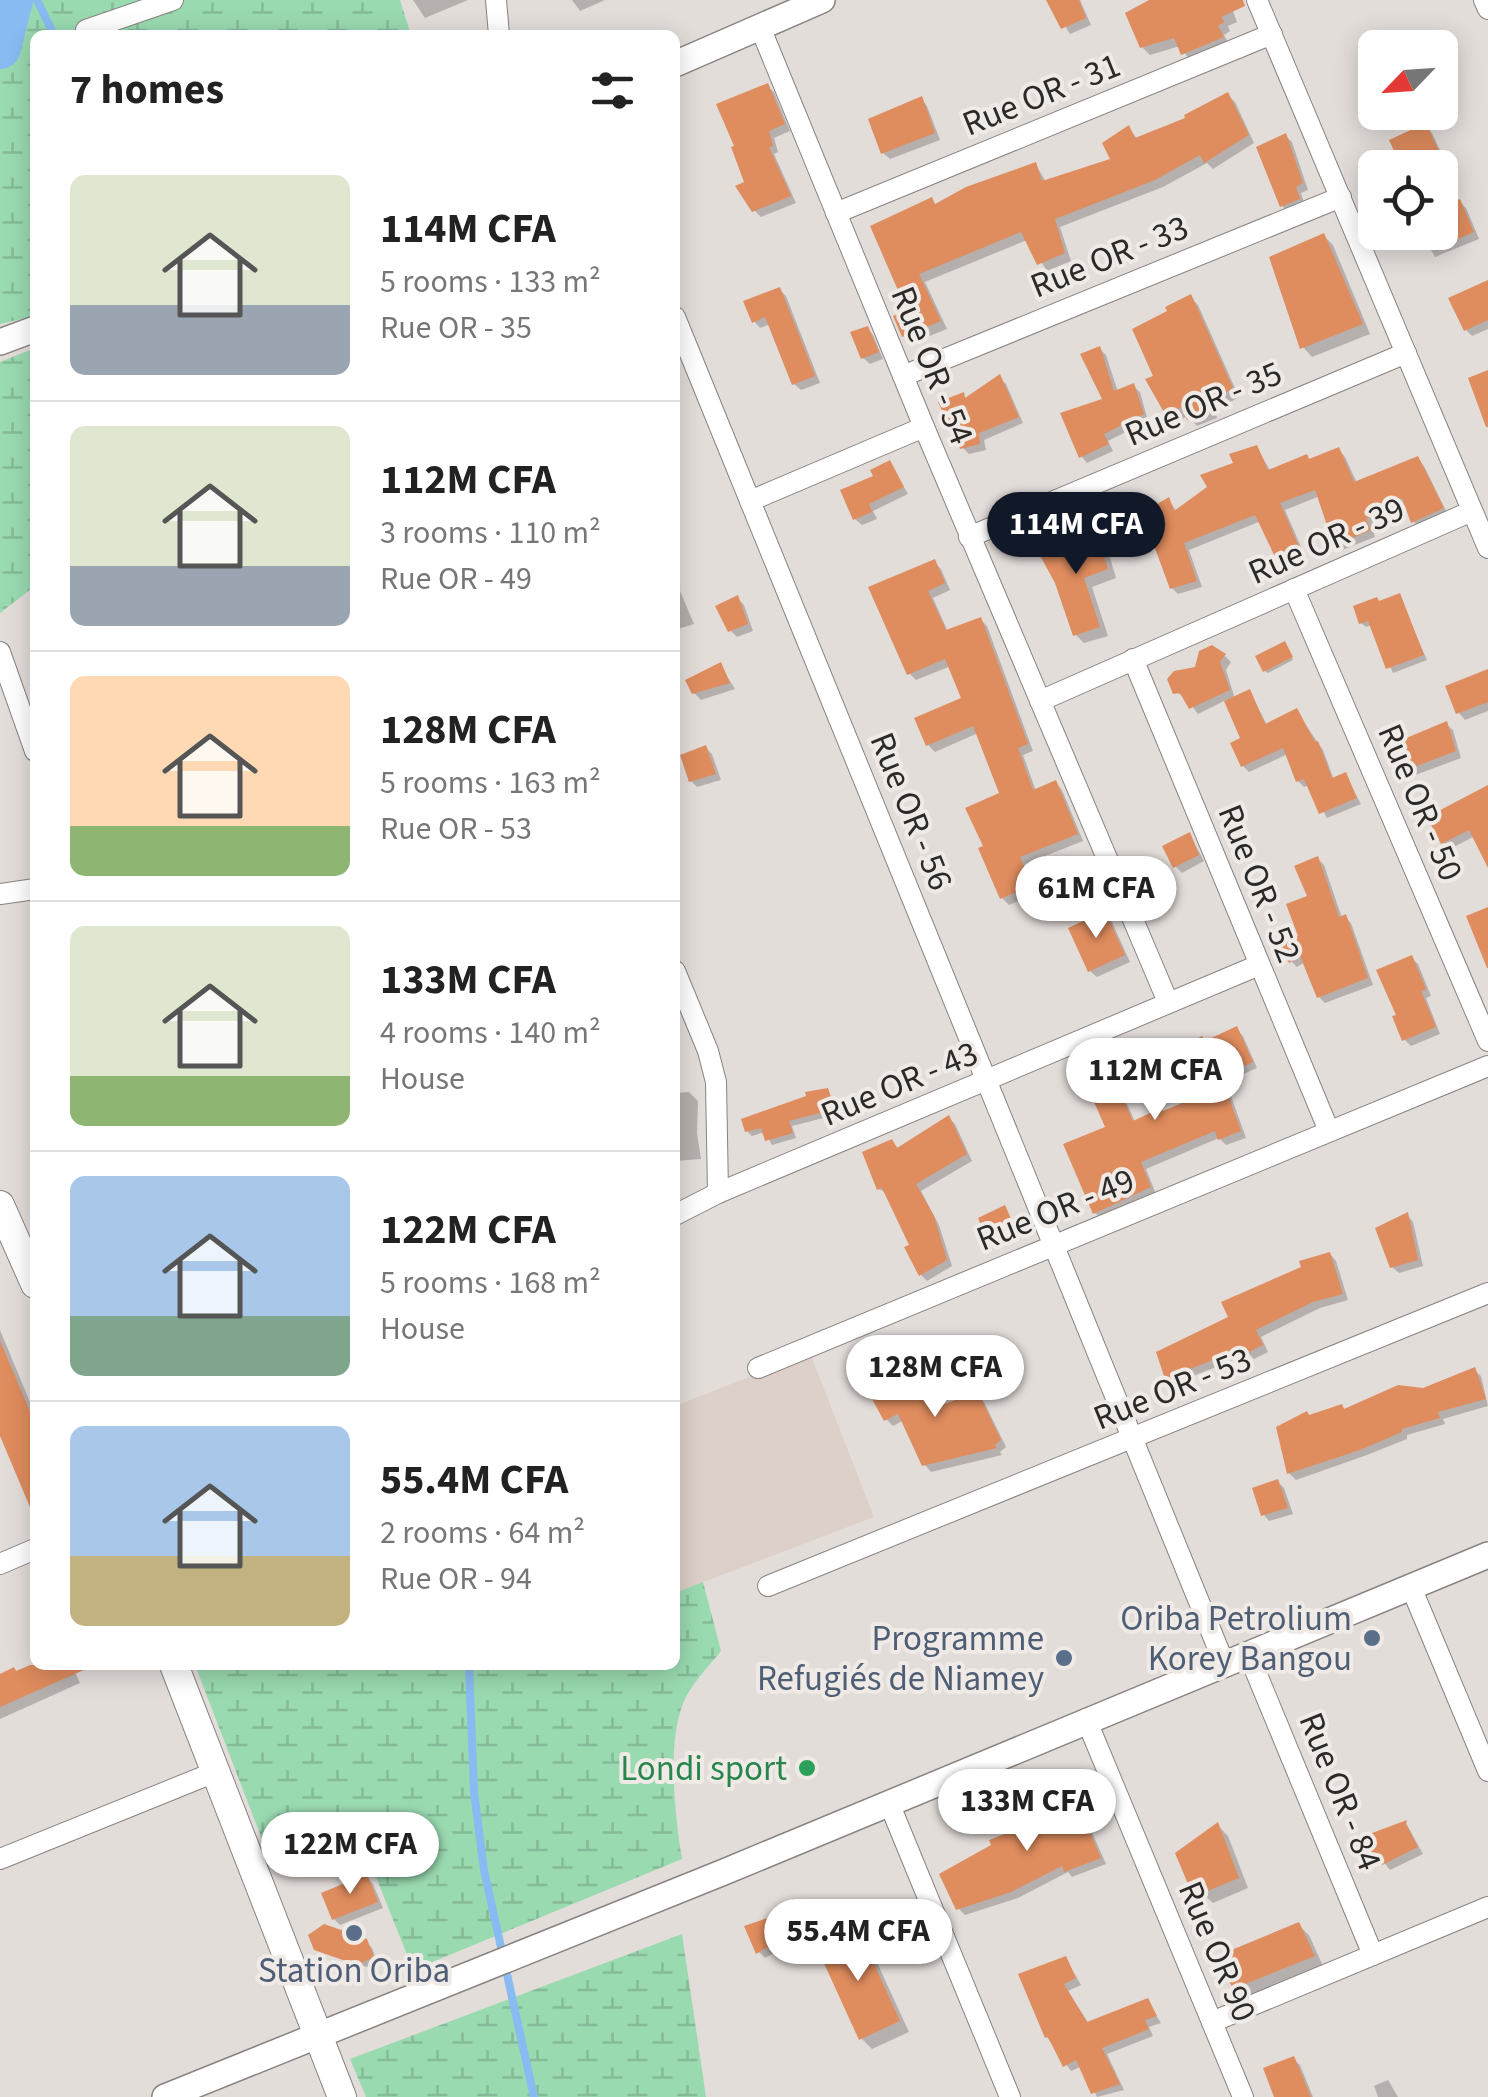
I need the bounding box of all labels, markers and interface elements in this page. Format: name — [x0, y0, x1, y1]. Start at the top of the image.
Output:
north arrow — [1358, 30, 1458, 130]
map controls — [1358, 30, 1458, 250]
street label: Rue OR - 31 — [955, 41, 1128, 149]
text: 7 homes — [70, 60, 224, 120]
icon: filters — [585, 63, 640, 118]
button: locate — [1358, 150, 1458, 250]
text: 114M CFA — [380, 199, 556, 259]
street label: Rue OR - 33 — [1023, 203, 1196, 311]
icon: home — [150, 215, 270, 335]
text: 5 rooms · 133 m² — [380, 259, 601, 305]
street label: Rue OR - 54 — [878, 279, 986, 452]
text: Rue OR - 35 — [380, 305, 532, 351]
street label: Rue OR - 35 — [1117, 348, 1290, 459]
text: 112M CFA — [380, 450, 556, 510]
icon: home — [150, 466, 270, 586]
street label: Rue OR - 39 — [1240, 484, 1412, 598]
pin: 114M CFA — [973, 492, 1179, 577]
text: 114M CFA — [1009, 501, 1143, 547]
text: 3 rooms · 110 m² — [380, 510, 601, 556]
text: Rue OR - 49 — [380, 556, 532, 602]
text: 128M CFA — [380, 700, 556, 760]
icon: home — [150, 716, 270, 836]
street label: Rue OR - 50 — [1365, 716, 1476, 889]
street label: Rue OR - 56 — [857, 725, 965, 898]
text: 5 rooms · 163 m² — [380, 760, 601, 806]
street label: Rue OR - 52 — [1205, 797, 1313, 970]
text: Rue OR - 53 — [380, 806, 532, 852]
pin: 61M CFA — [1004, 856, 1188, 941]
text: 61M CFA — [1037, 865, 1155, 911]
text: 133M CFA — [380, 950, 556, 1010]
icon: home — [150, 966, 270, 1086]
text: 4 rooms · 140 m² — [380, 1010, 601, 1056]
street label: Rue OR - 43 — [813, 1028, 986, 1139]
pin: 112M CFA — [1052, 1038, 1258, 1123]
text: 112M CFA — [1088, 1047, 1222, 1093]
text: House — [380, 1056, 465, 1102]
street label: Rue OR - 49 — [969, 1156, 1142, 1264]
text: 122M CFA — [380, 1200, 556, 1260]
icon: home — [150, 1216, 270, 1336]
text: 5 rooms · 168 m² — [380, 1260, 601, 1306]
text: House — [380, 1306, 465, 1352]
pin: 128M CFA — [832, 1335, 1038, 1420]
street label: Rue OR - 53 — [1086, 1335, 1259, 1443]
text: 128M CFA — [868, 1344, 1002, 1390]
text: 55.4M CFA — [380, 1450, 568, 1510]
icon: home — [150, 1466, 270, 1586]
text: 2 rooms · 64 m² — [380, 1510, 585, 1556]
text: Rue OR - 94 — [380, 1556, 532, 1602]
place label: Oriba Petrolium Korey Bangou — [1120, 1594, 1352, 1684]
place label: Programme Refugiés de Niamey — [757, 1614, 1044, 1704]
marker: Oriba Petrolium Korey Bangou — [1361, 1627, 1383, 1649]
marker: Programme Refugiés de Niamey — [1053, 1647, 1075, 1669]
street label: Rue OR - 84 — [1286, 1705, 1394, 1878]
place label: Londi sport — [620, 1744, 787, 1794]
marker: Londi sport — [796, 1757, 818, 1779]
pin: 133M CFA — [924, 1769, 1130, 1854]
text: 133M CFA — [960, 1778, 1094, 1824]
pin: 122M CFA — [247, 1812, 453, 1897]
text: 122M CFA — [283, 1821, 417, 1867]
street label: Rue OR 90 — [1165, 1873, 1269, 2029]
pin: 55.4M CFA — [744, 1899, 972, 1984]
text: 55.4M CFA — [786, 1908, 930, 1954]
marker: Station Oriba — [343, 1922, 365, 1944]
place label: Station Oriba — [258, 1946, 450, 1996]

